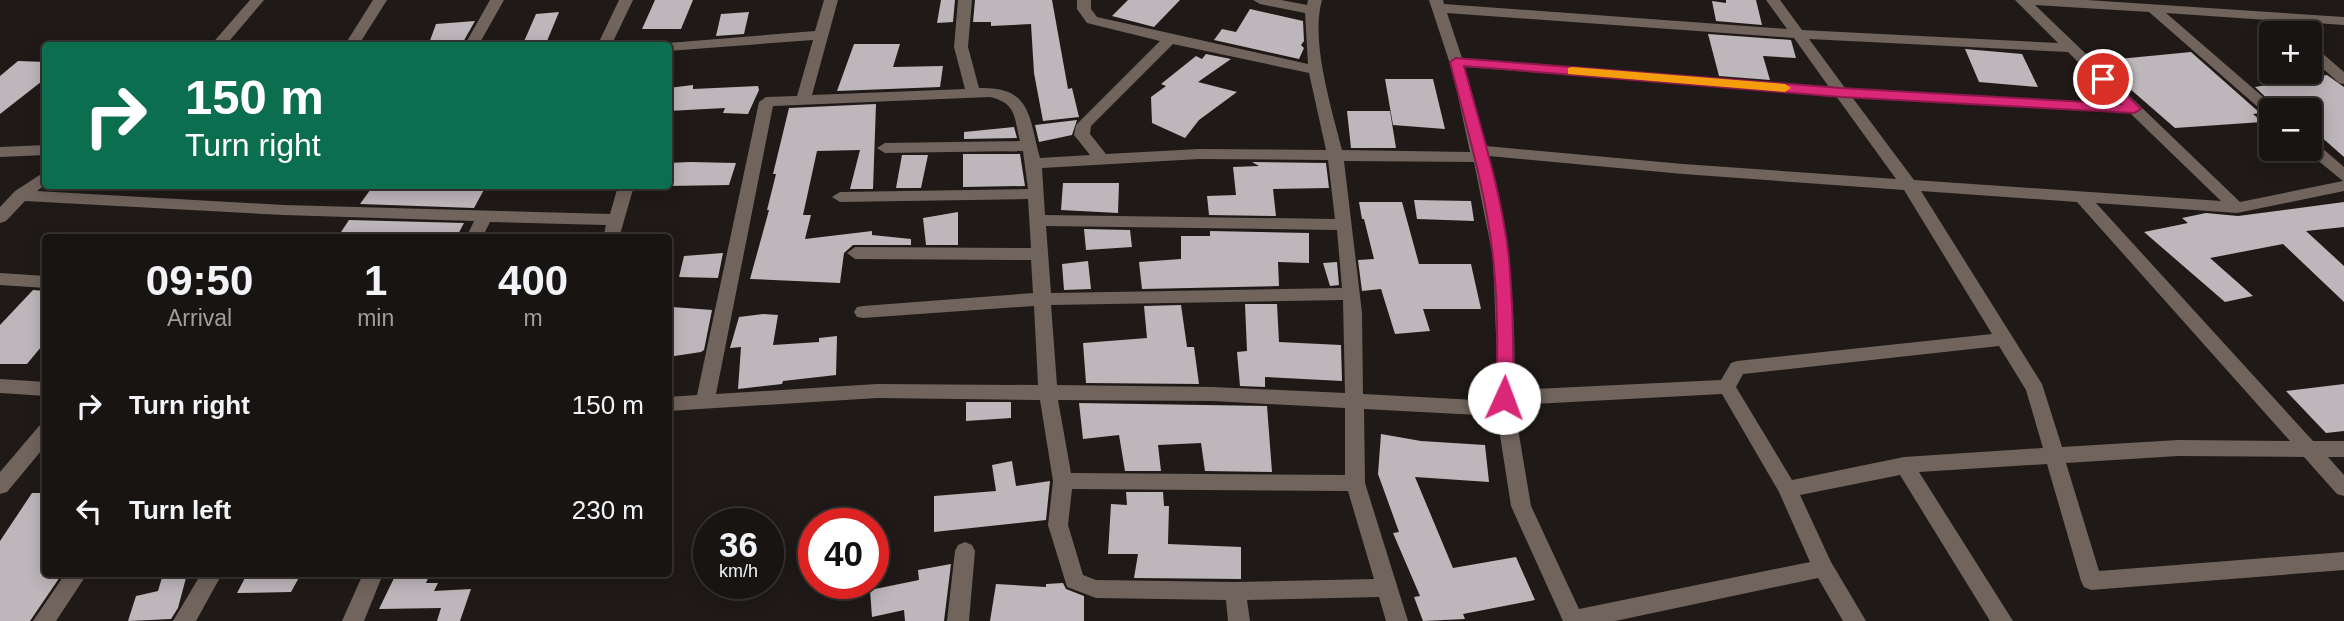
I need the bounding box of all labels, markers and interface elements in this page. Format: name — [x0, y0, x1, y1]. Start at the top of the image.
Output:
map controls — [2259, 21, 2322, 161]
button: + — [2259, 21, 2322, 84]
pin — [2073, 49, 2133, 109]
icon: arrive — [2084, 60, 2122, 98]
icon: right — [70, 70, 161, 161]
text: 150 m — [185, 70, 324, 124]
button: − — [2259, 98, 2322, 161]
text: Turn right — [185, 127, 321, 163]
text: 09:50 — [146, 257, 253, 304]
text: 1 — [364, 257, 387, 304]
text: 400 — [498, 257, 568, 304]
text: Arrival — [167, 305, 232, 331]
text: min — [357, 305, 394, 331]
text: m — [524, 305, 543, 331]
position arrow — [1467, 361, 1541, 435]
icon: right — [70, 387, 108, 425]
text: Turn right — [129, 390, 250, 420]
text: 150 m — [572, 390, 644, 420]
icon: left — [70, 492, 108, 530]
text: Turn left — [129, 495, 231, 525]
text: 230 m — [572, 495, 644, 525]
speed limit sign: 40 — [798, 508, 889, 599]
text: 36 — [719, 525, 758, 564]
text: km/h — [719, 561, 758, 581]

